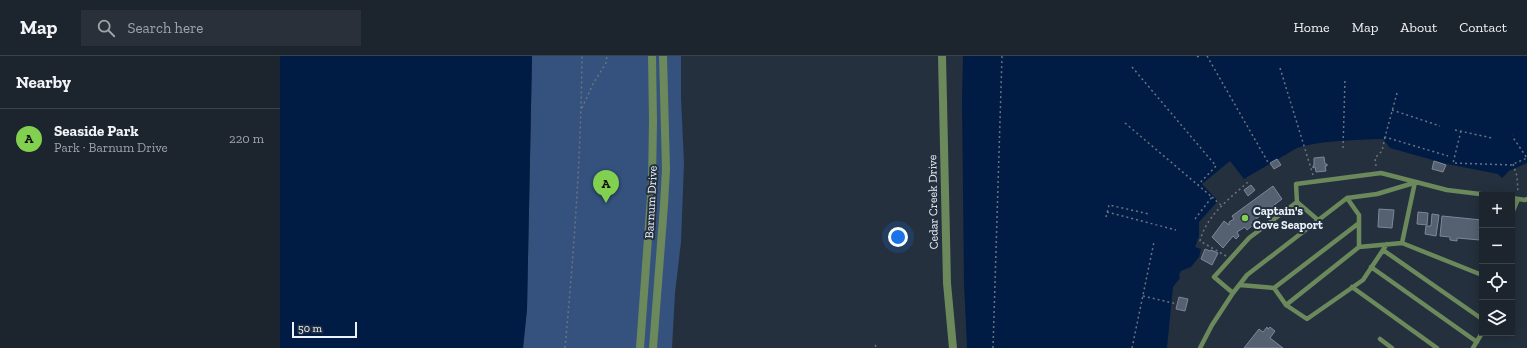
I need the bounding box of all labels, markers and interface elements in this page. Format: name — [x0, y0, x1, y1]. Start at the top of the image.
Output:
search box — [81, 10, 361, 46]
text: Map — [20, 16, 57, 39]
icon: search — [95, 17, 117, 39]
text: Search here — [127, 19, 203, 37]
text: Home — [1294, 19, 1330, 36]
text: Map — [1352, 19, 1378, 36]
text: About — [1400, 19, 1437, 36]
text: Contact — [1459, 19, 1507, 36]
text: Nearby — [16, 72, 71, 92]
text: Seaside Park — [54, 122, 138, 140]
text: A — [25, 131, 33, 146]
text: 220 m — [229, 131, 264, 146]
text: Park · Barnum Drive — [54, 140, 168, 155]
street label: Cedar Creek Drive — [925, 154, 941, 249]
street label: Barnum Drive — [642, 165, 660, 239]
pin: A — [593, 170, 619, 203]
map controls — [1479, 192, 1515, 336]
button: + — [1479, 192, 1515, 228]
place label: Captain's Cove Seaport — [1253, 204, 1323, 232]
marker: Captain's Cove Seaport — [1240, 213, 1250, 223]
your location — [888, 227, 908, 247]
button: − — [1479, 228, 1515, 264]
button: locate — [1479, 264, 1515, 300]
button: layers — [1479, 300, 1515, 336]
scale bar — [292, 320, 357, 339]
text: 50 m — [298, 322, 322, 335]

